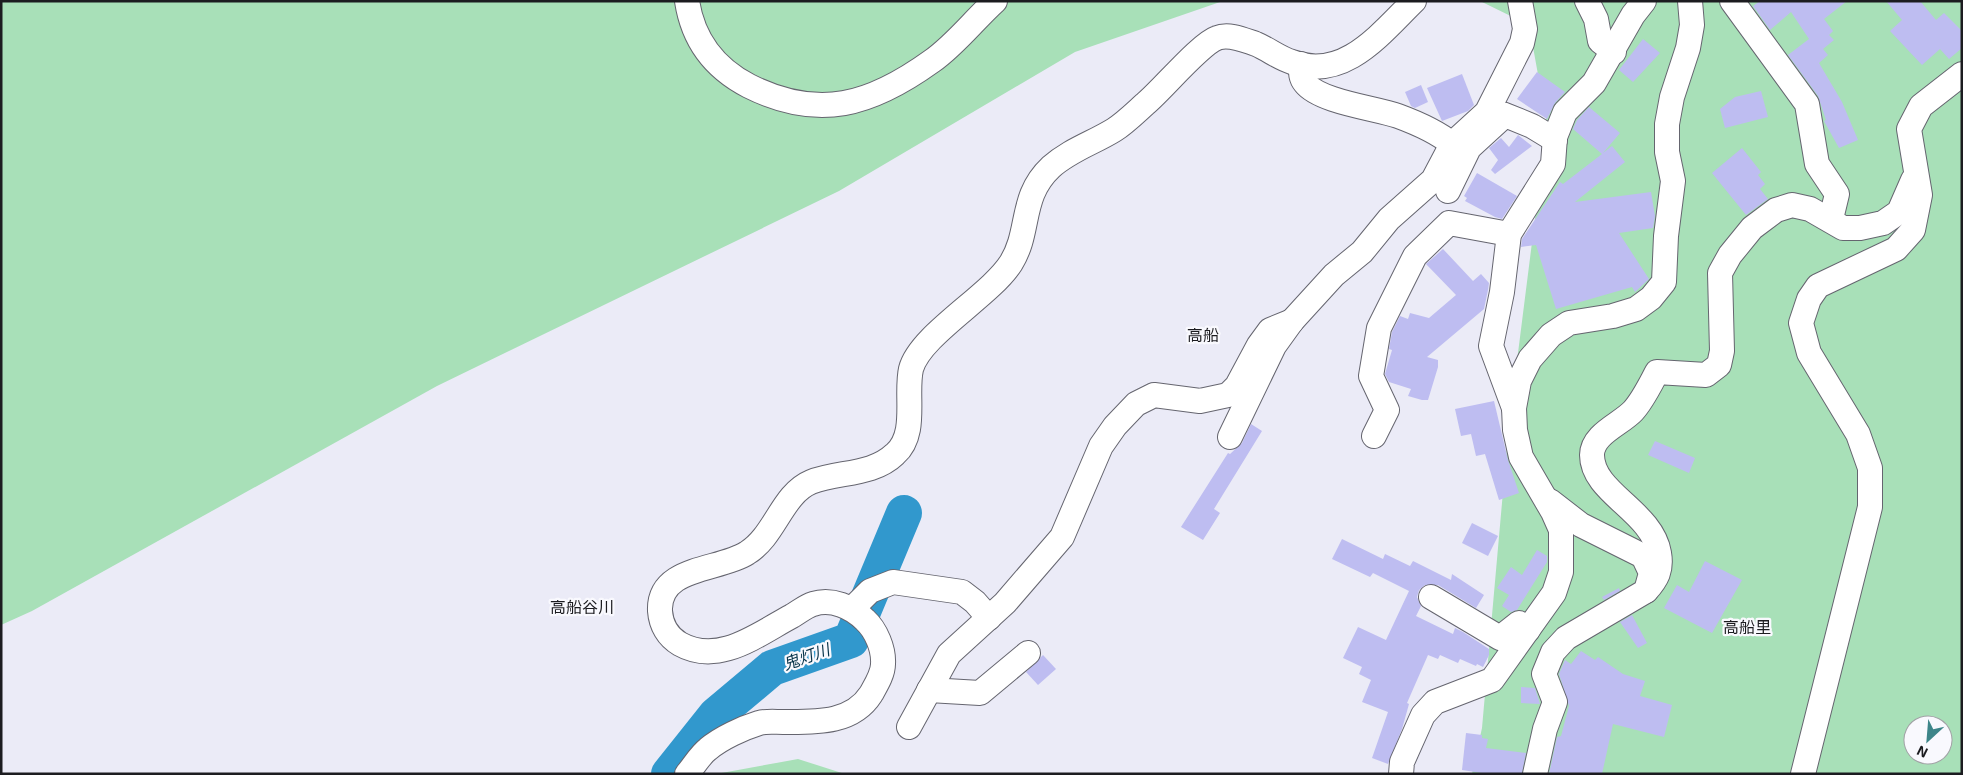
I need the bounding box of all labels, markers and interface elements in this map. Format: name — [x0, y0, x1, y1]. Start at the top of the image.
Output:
district label: 高船 — [1187, 325, 1219, 344]
district label: 高船谷川 — [550, 597, 614, 616]
district label: 高船里 — [1723, 617, 1771, 636]
water label: 鬼灯川 — [780, 639, 834, 673]
north arrow — [1903, 715, 1953, 765]
text: N — [1914, 742, 1930, 762]

